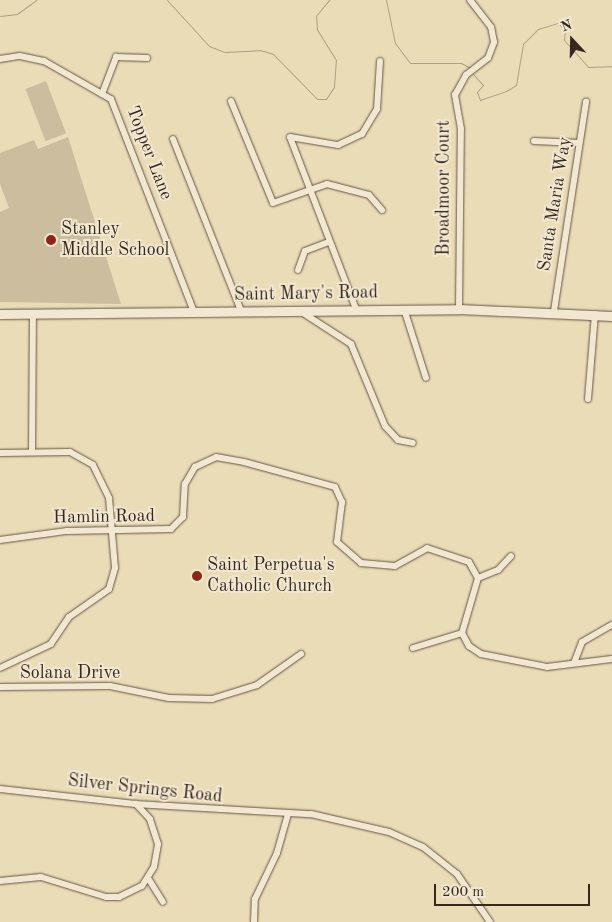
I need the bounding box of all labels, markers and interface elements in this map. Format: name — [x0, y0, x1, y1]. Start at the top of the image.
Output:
north arrow — [547, 15, 597, 65]
text: N — [559, 18, 574, 34]
street label: Topper Lane — [121, 103, 177, 203]
street label: Broadmoor Court — [433, 120, 455, 256]
street label: Santa Maria Way — [534, 135, 576, 273]
place label: Stanley Middle School — [61, 219, 169, 262]
marker: Stanley Middle School — [45, 234, 57, 246]
street label: Saint Mary's Road — [234, 282, 378, 306]
street label: Hamlin Road — [53, 505, 155, 529]
place label: Saint Perpetua's Catholic Church — [207, 555, 334, 598]
marker: Saint Perpetua's Catholic Church — [191, 570, 203, 582]
street label: Solana Drive — [20, 662, 120, 684]
street label: Silver Springs Road — [67, 770, 223, 808]
scale bar — [437, 874, 593, 906]
text: 200 m — [442, 885, 484, 900]

